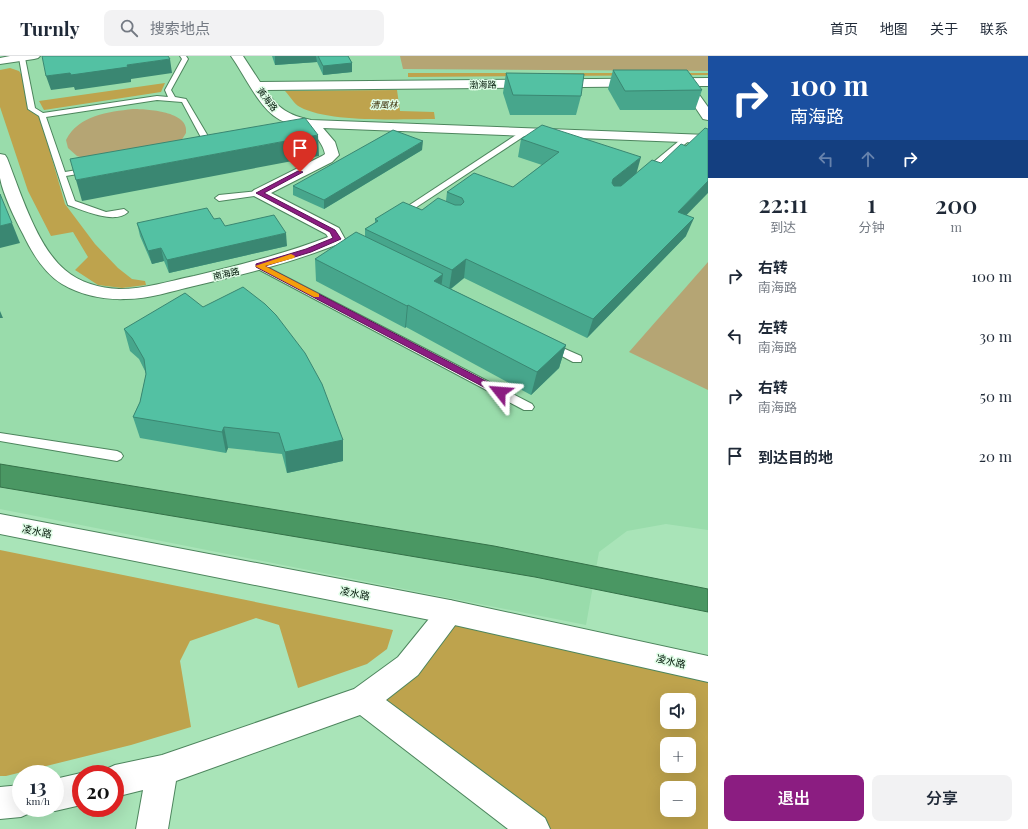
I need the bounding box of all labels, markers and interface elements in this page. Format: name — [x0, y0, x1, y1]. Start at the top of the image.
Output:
search box — [104, 10, 384, 46]
text: Turnly — [20, 15, 80, 41]
icon: search — [118, 17, 140, 39]
text: 搜索地点 — [150, 18, 210, 38]
text: 首页 — [830, 19, 858, 38]
text: 地图 — [880, 19, 908, 38]
text: 关于 — [930, 19, 958, 38]
text: 联系 — [980, 19, 1008, 38]
text: 100 m — [790, 66, 869, 103]
icon: right — [724, 72, 776, 124]
street label: 渤海路 — [469, 78, 497, 90]
street label: 黃海路 — [255, 85, 281, 113]
park label: 清風林 — [370, 98, 398, 110]
text: 南海路 — [790, 104, 844, 128]
pin — [283, 131, 317, 172]
icon: arrive — [289, 137, 311, 159]
icon: left — [815, 148, 837, 170]
icon: ahead — [857, 148, 879, 170]
icon: right — [899, 148, 921, 170]
text: 22:11 — [759, 187, 808, 219]
text: 1 — [867, 187, 876, 219]
text: 200 — [935, 188, 977, 220]
text: 到达 — [770, 218, 796, 235]
text: 分钟 — [858, 218, 884, 235]
text: m — [950, 218, 962, 235]
text: 右转 — [758, 257, 788, 277]
street label: 南海路 — [211, 264, 241, 282]
icon: right — [724, 265, 746, 287]
text: 100 m — [971, 266, 1012, 286]
text: 南海路 — [758, 278, 797, 295]
text: 左转 — [758, 317, 788, 337]
icon: left — [724, 325, 746, 347]
text: 30 m — [979, 326, 1012, 346]
text: 南海路 — [758, 338, 797, 355]
position arrow — [479, 371, 521, 413]
text: 右转 — [758, 377, 788, 397]
icon: right — [724, 385, 746, 407]
text: 50 m — [980, 386, 1012, 406]
text: 南海路 — [758, 398, 797, 415]
icon: arrive — [724, 445, 746, 467]
text: 20 m — [979, 446, 1012, 466]
text: 到达目的地 — [758, 447, 833, 467]
street label: 凌水路 — [21, 521, 53, 541]
street label: 凌水路 — [339, 583, 371, 603]
street label: 凌水路 — [655, 651, 687, 671]
map controls — [660, 693, 696, 817]
button: sound — [660, 693, 696, 729]
button: + — [660, 737, 696, 773]
speed limit sign: 20 — [72, 765, 124, 817]
text: 13 — [29, 772, 47, 799]
button: 退出 — [724, 775, 864, 821]
button: 分享 — [872, 775, 1012, 821]
button: − — [660, 781, 696, 817]
text: km/h — [26, 794, 50, 808]

